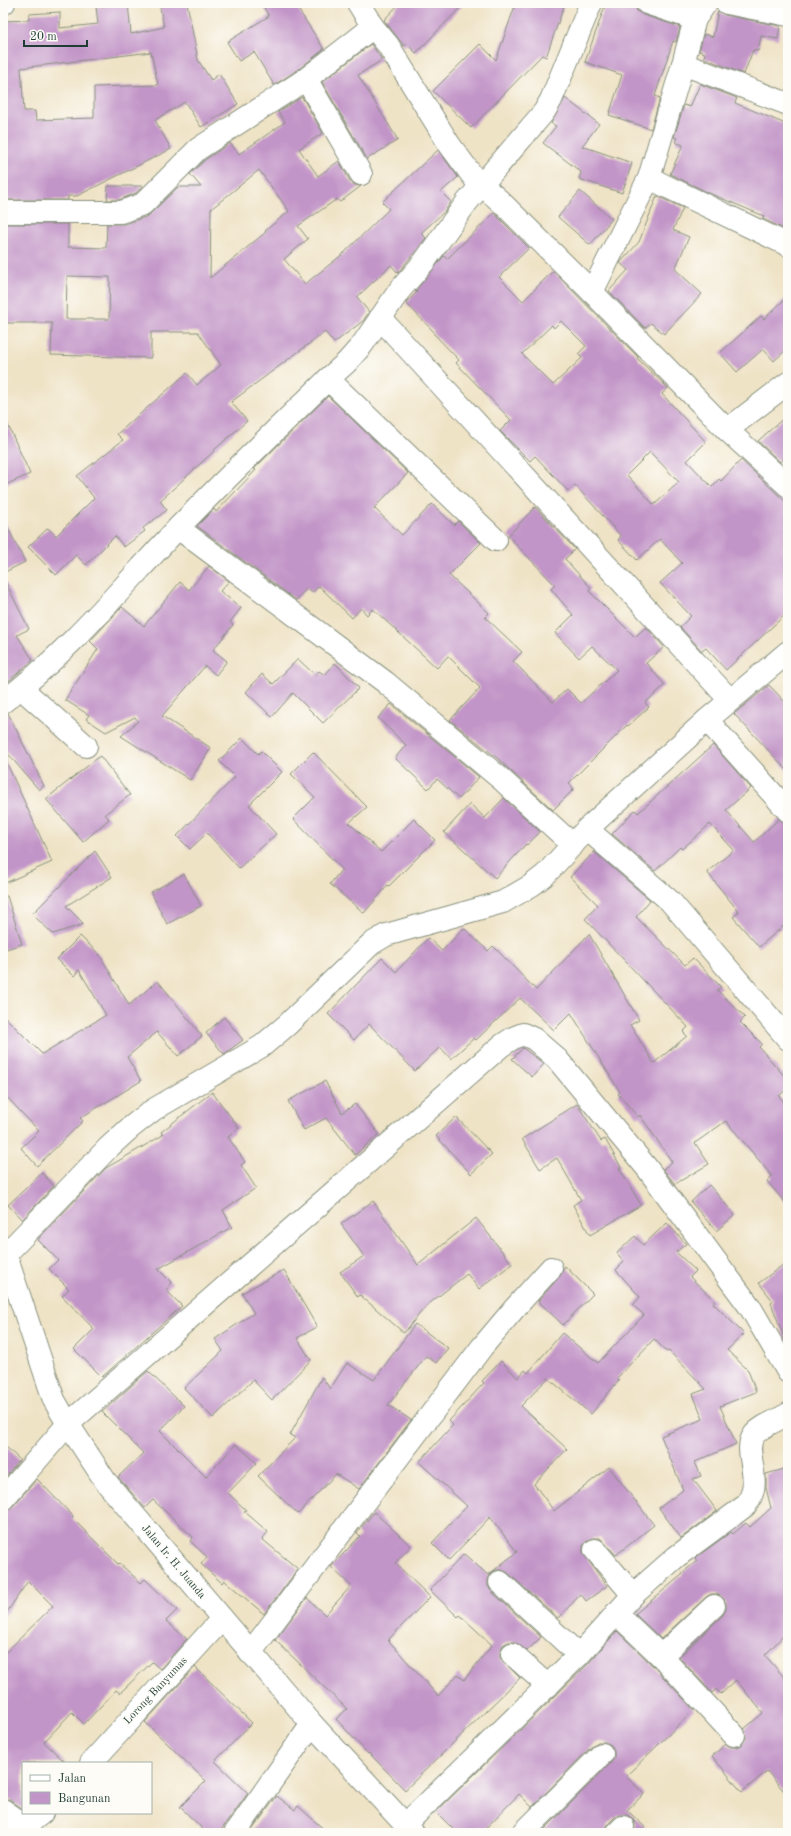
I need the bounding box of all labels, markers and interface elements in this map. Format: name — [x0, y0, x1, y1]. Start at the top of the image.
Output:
scale bar — [24, 22, 87, 48]
text: 20 m — [30, 31, 57, 43]
street label: Jalan Ir. H. Juanda — [139, 1523, 207, 1602]
street label: Lorong Banyumas — [122, 1655, 190, 1727]
legend — [22, 1762, 152, 1814]
text: Jalan — [58, 1773, 87, 1785]
text: Bangunan — [58, 1793, 111, 1805]

